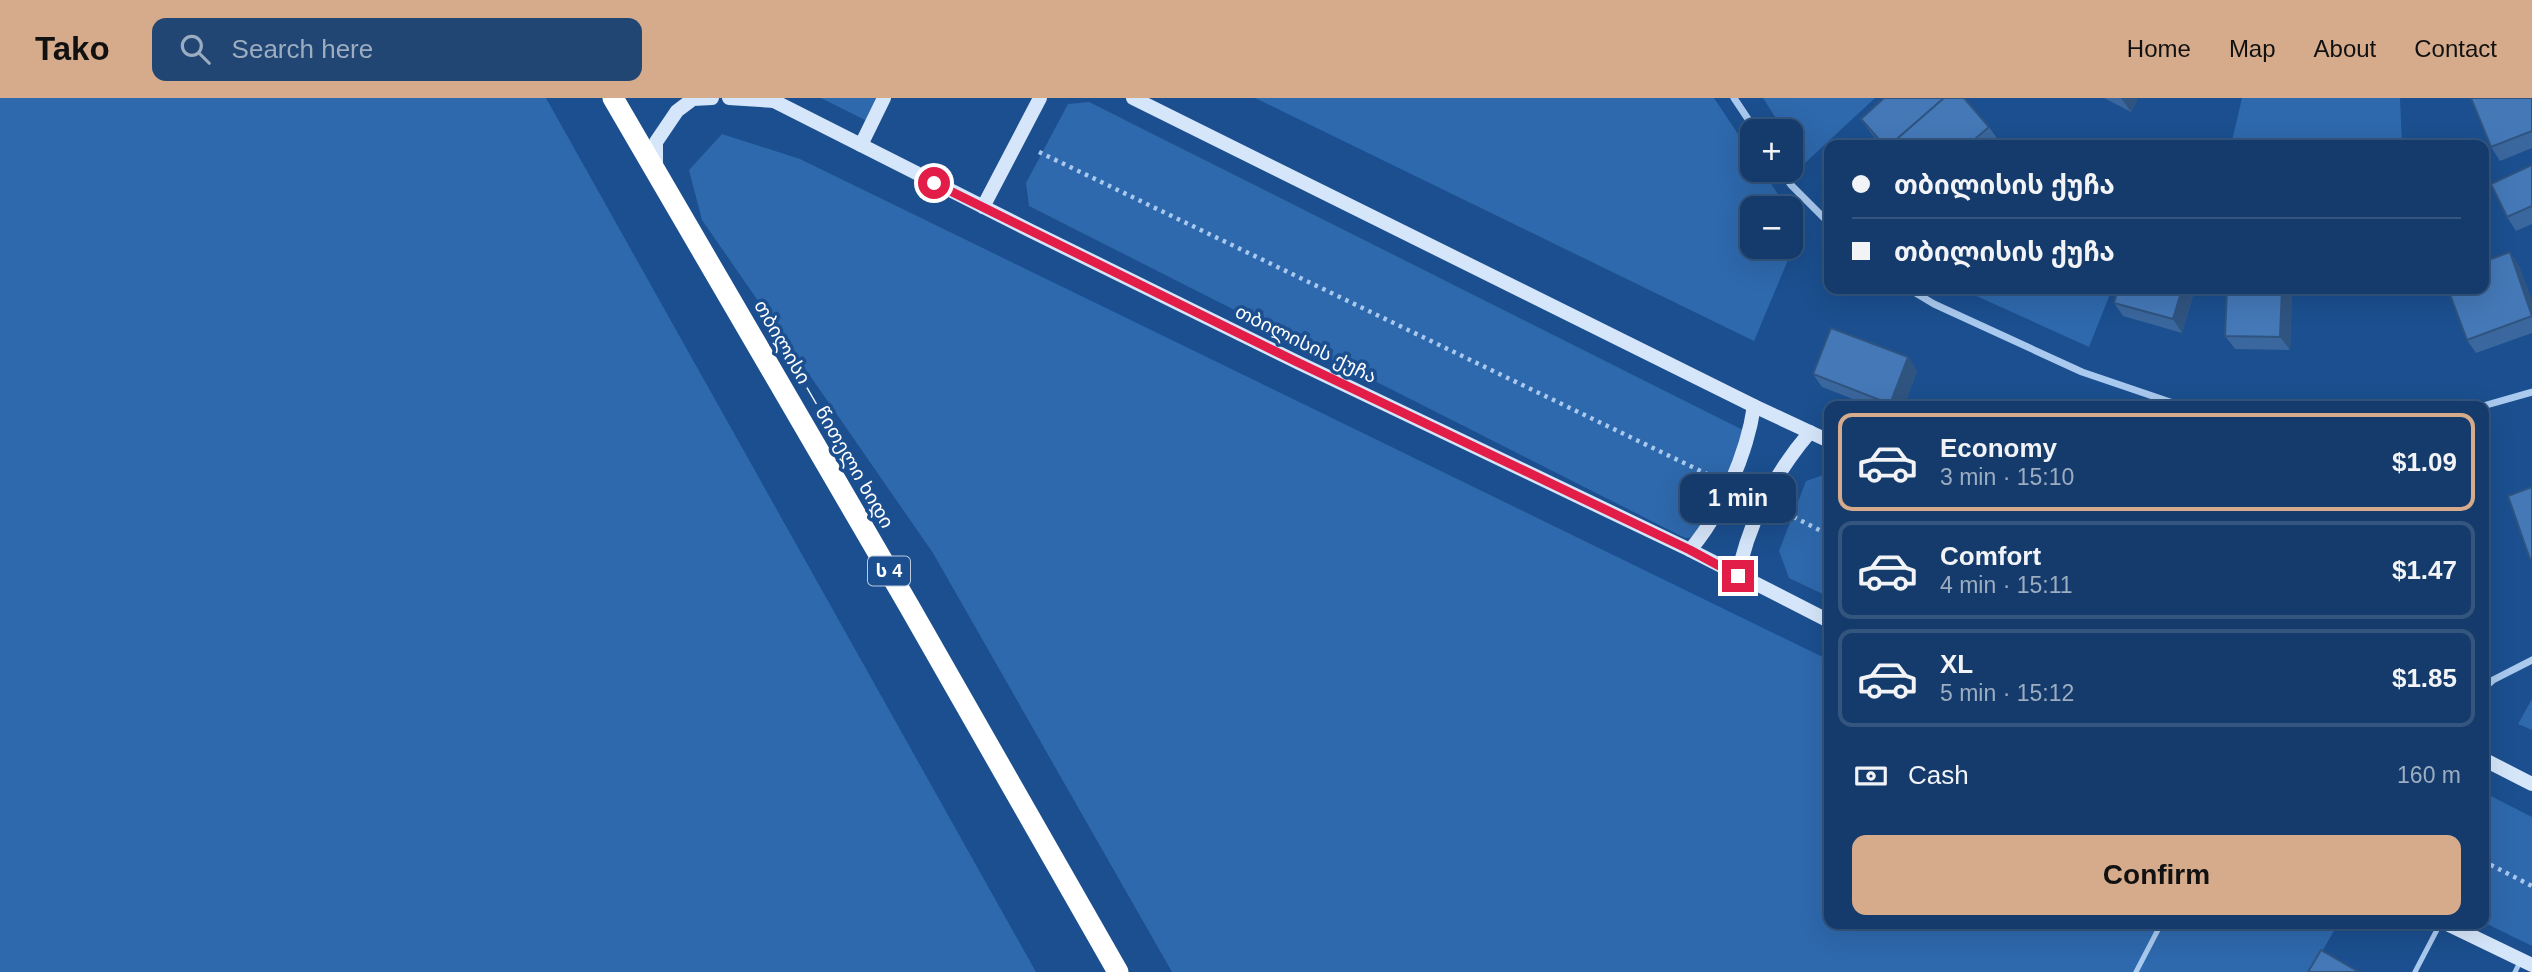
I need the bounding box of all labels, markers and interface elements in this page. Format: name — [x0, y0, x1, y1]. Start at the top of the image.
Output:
search box — [152, 18, 642, 81]
text: Tako — [35, 30, 110, 67]
icon: search — [176, 30, 214, 68]
text: Search here — [232, 34, 373, 64]
text: Home — [2127, 35, 2191, 62]
text: Map — [2229, 35, 2276, 62]
text: About — [2314, 35, 2376, 62]
text: Contact — [2414, 35, 2497, 62]
map controls — [1740, 119, 1803, 259]
button: + — [1740, 119, 1803, 182]
route start — [918, 167, 950, 199]
text: თბილისის ქუჩა — [1894, 170, 2115, 200]
button: − — [1740, 196, 1803, 259]
text: თბილისის ქუჩა — [1894, 237, 2115, 267]
street label: თბილისი — წითელი ხიდი — [748, 296, 898, 533]
street label: თბილისის ქუჩა — [1231, 301, 1380, 389]
icon: car — [1856, 431, 1919, 494]
text: Economy — [1940, 433, 2057, 463]
text: $1.09 — [2392, 447, 2457, 477]
text: 3 min · 15:10 — [1940, 464, 2074, 490]
callout: 1 min — [1680, 475, 1796, 524]
text: 1 min — [1708, 485, 1768, 511]
icon: car — [1856, 539, 1919, 602]
text: Comfort — [1940, 541, 2041, 571]
text: $1.47 — [2392, 555, 2457, 585]
road number: ს 4 — [868, 556, 910, 586]
route end — [1722, 560, 1754, 592]
text: 4 min · 15:11 — [1940, 572, 2073, 598]
icon: car — [1856, 647, 1919, 710]
text: XL — [1940, 649, 1973, 679]
text: $1.85 — [2392, 663, 2457, 693]
text: 5 min · 15:12 — [1940, 680, 2074, 706]
icon: cash — [1852, 757, 1890, 795]
text: Cash — [1908, 760, 1969, 790]
text: 160 m — [2397, 762, 2461, 788]
button: Confirm — [1852, 835, 2461, 915]

